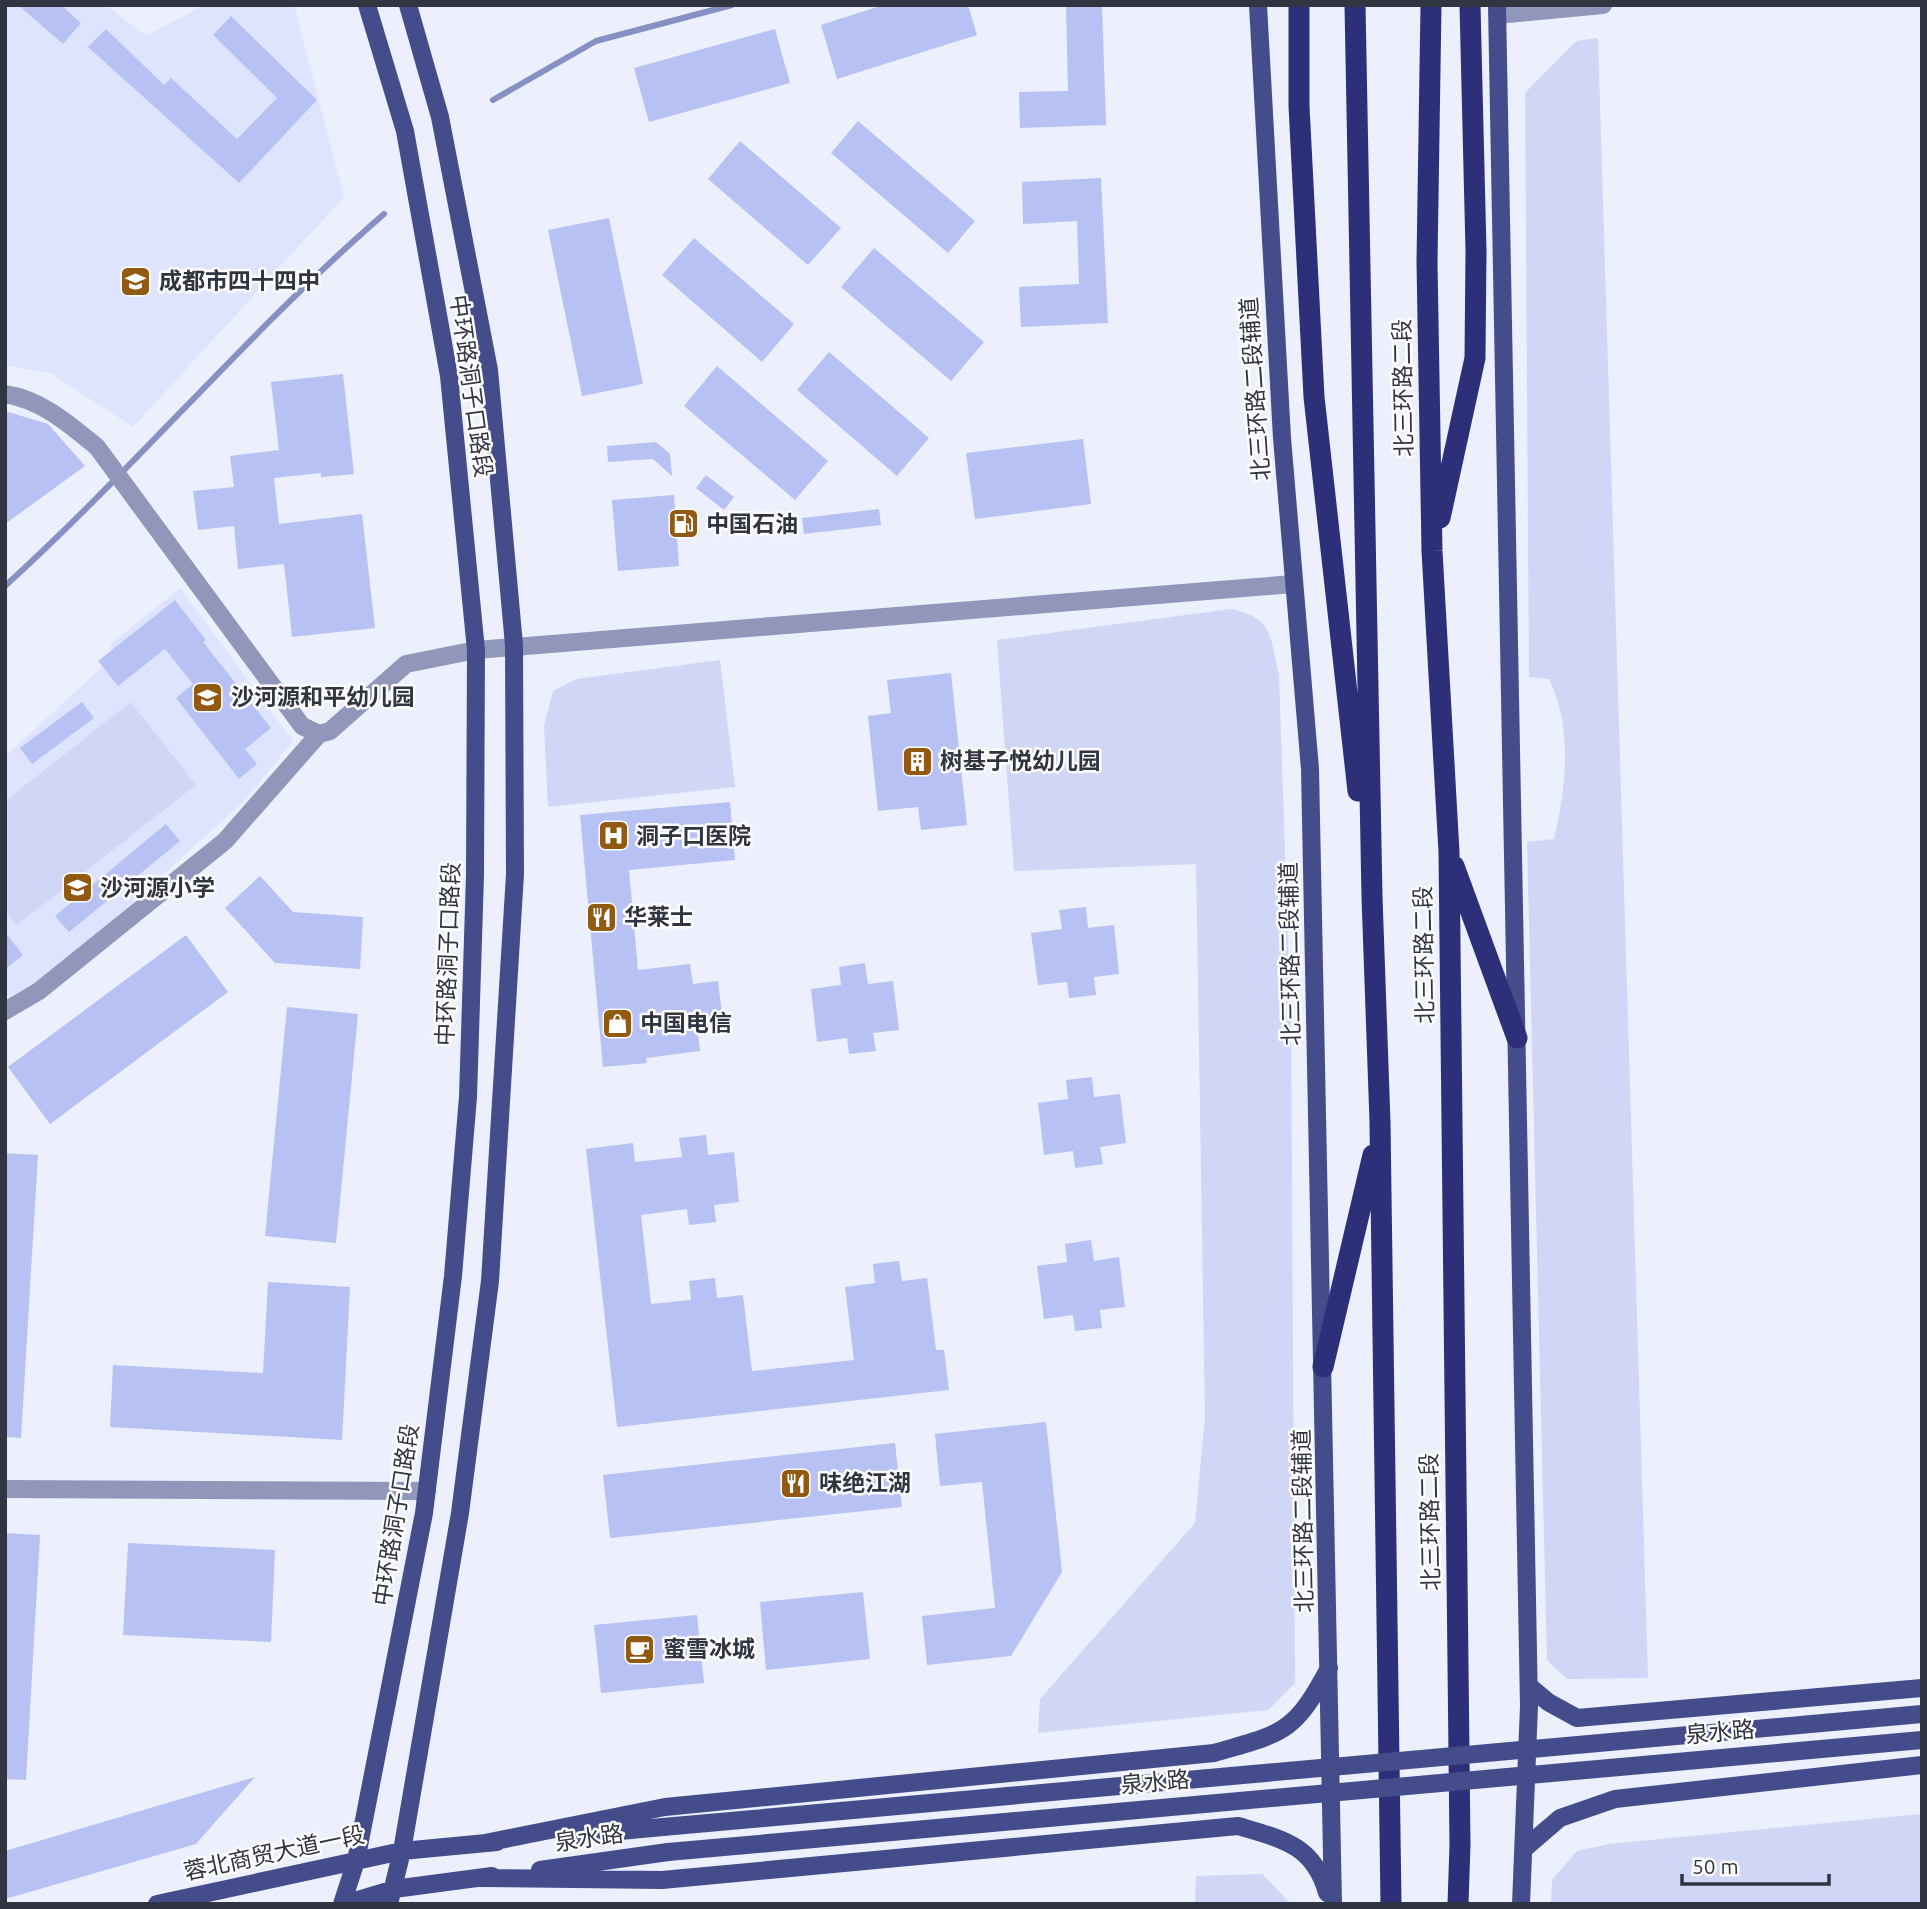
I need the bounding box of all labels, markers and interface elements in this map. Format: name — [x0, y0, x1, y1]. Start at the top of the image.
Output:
school or university icon: 成都市四十四中 — [119, 264, 153, 298]
place label: 成都市四十四中 — [159, 268, 320, 293]
street label: 中环路洞子口路段 — [446, 293, 497, 479]
street label: 北三环路二段辅道 — [1236, 296, 1273, 482]
street label: 北三环路二段 — [1389, 319, 1416, 457]
fuel station icon: 中国石油 — [666, 507, 700, 541]
place label: 中国石油 — [706, 511, 798, 536]
school or university icon: 沙河源和平幼儿园 — [191, 680, 225, 714]
place label: 沙河源和平幼儿园 — [231, 684, 415, 709]
building icon: 树基子悦幼儿园 — [900, 744, 934, 778]
place label: 树基子悦幼儿园 — [940, 748, 1101, 773]
hospital icon: 洞子口医院 — [596, 819, 630, 853]
place label: 洞子口医院 — [636, 823, 751, 848]
street label: 中环路洞子口路段 — [432, 862, 463, 1046]
street label: 北三环路二段辅道 — [1275, 862, 1304, 1046]
school or university icon: 沙河源小学 — [60, 871, 94, 905]
place label: 沙河源小学 — [100, 875, 215, 900]
street label: 北三环路二段 — [1410, 886, 1437, 1024]
restaurant icon: 华莱士 — [584, 900, 618, 934]
place label: 华莱士 — [624, 904, 693, 929]
shop icon: 中国电信 — [600, 1006, 634, 1040]
place label: 中国电信 — [640, 1010, 732, 1035]
street label: 中环路洞子口路段 — [369, 1422, 422, 1608]
street label: 北三环路二段辅道 — [1288, 1429, 1317, 1613]
street label: 北三环路二段 — [1416, 1453, 1443, 1591]
restaurant icon: 味绝江湖 — [779, 1466, 813, 1500]
place label: 味绝江湖 — [819, 1470, 911, 1495]
cafe icon: 蜜雪冰城 — [623, 1632, 657, 1666]
place label: 蜜雪冰城 — [663, 1636, 755, 1661]
street label: 泉水路 — [1684, 1716, 1755, 1747]
street label: 泉水路 — [1119, 1766, 1190, 1797]
street label: 泉水路 — [553, 1820, 625, 1855]
street label: 蓉北商贸大道一段 — [181, 1821, 366, 1884]
scale bar — [1682, 1842, 1829, 1886]
text: 50 m — [1692, 1854, 1739, 1878]

